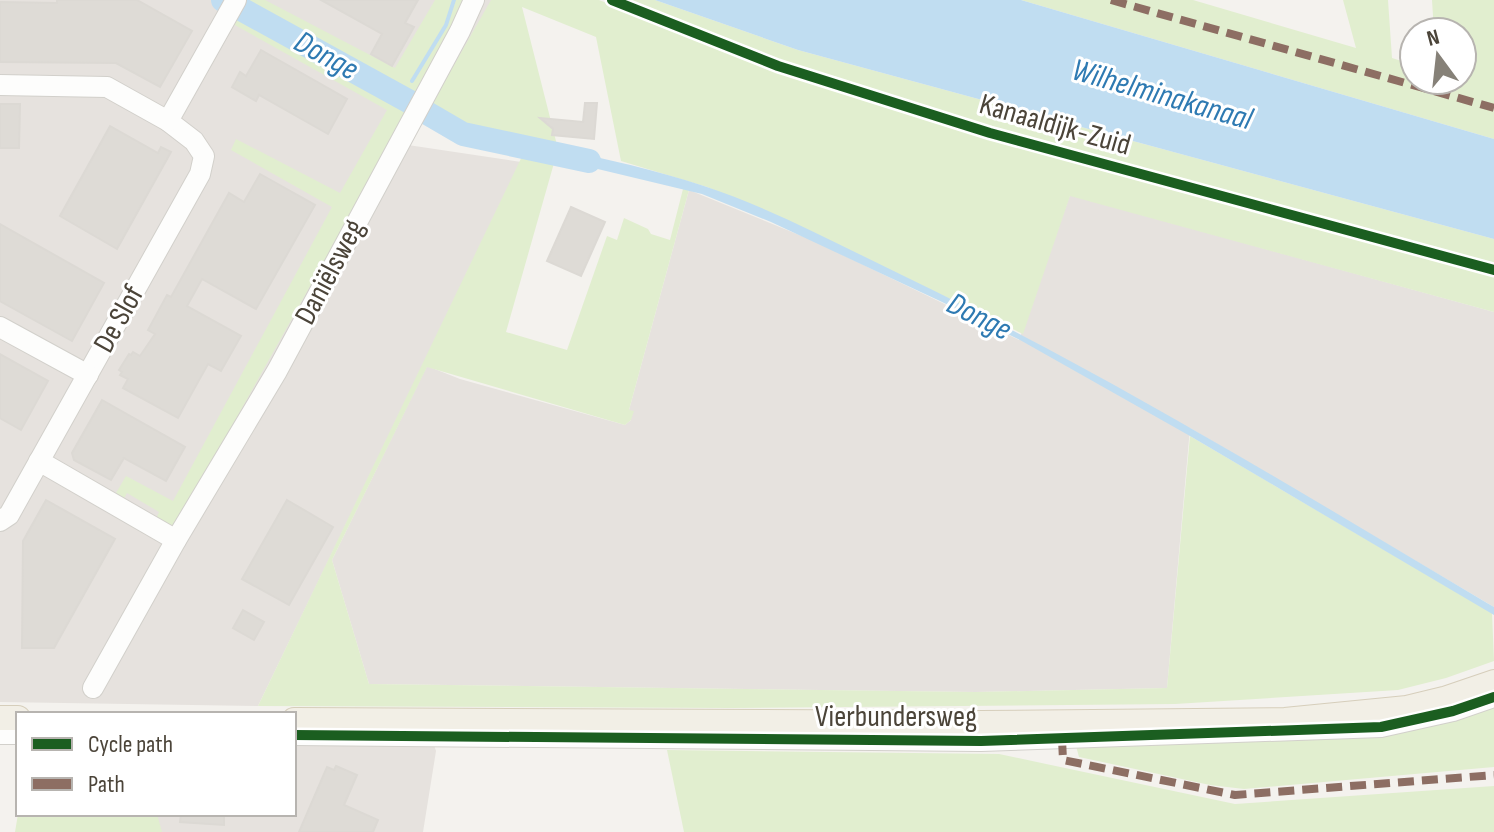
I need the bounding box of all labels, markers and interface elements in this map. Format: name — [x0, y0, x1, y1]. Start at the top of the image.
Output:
north arrow — [1398, 16, 1478, 96]
water label: Donge — [287, 23, 365, 89]
text: N — [1424, 24, 1442, 53]
water label: Wilhelminakanaal — [1067, 51, 1258, 140]
street label: Kanaaldijk-Zuid — [975, 86, 1135, 164]
street label: Daniëlsweg — [287, 213, 373, 331]
street label: De Slof — [86, 279, 152, 359]
water label: Donge — [940, 284, 1018, 350]
street label: Vierbundersweg — [815, 699, 977, 735]
legend — [16, 712, 296, 816]
text: Cycle path — [88, 730, 173, 759]
text: Path — [88, 770, 125, 799]

